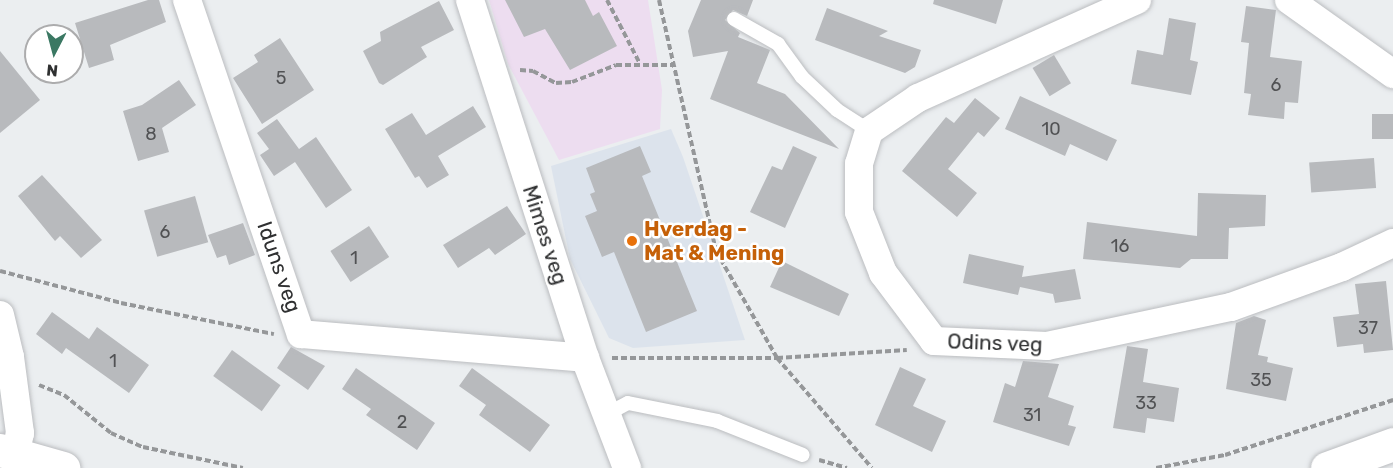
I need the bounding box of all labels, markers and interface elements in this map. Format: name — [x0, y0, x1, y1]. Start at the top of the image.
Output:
north arrow — [24, 24, 84, 84]
text: N — [46, 60, 59, 80]
house number: 5 — [276, 67, 286, 89]
house number: 6 — [1271, 74, 1281, 96]
house number: 10 — [1041, 118, 1061, 140]
house number: 8 — [145, 123, 157, 145]
street label: Mimes veg — [517, 182, 573, 288]
place label: Hverdag - Mat & Mening — [644, 216, 784, 266]
street label: Iduns veg — [252, 218, 306, 316]
house number: 6 — [160, 221, 170, 243]
marker: Hverdag - Mat & Mening — [625, 234, 639, 248]
house number: 16 — [1111, 235, 1129, 257]
house number: 1 — [350, 247, 358, 269]
house number: 37 — [1358, 317, 1378, 339]
street label: Odins veg — [947, 329, 1043, 357]
house number: 1 — [109, 350, 117, 372]
house number: 35 — [1250, 369, 1272, 391]
house number: 33 — [1135, 392, 1157, 414]
house number: 31 — [1023, 404, 1041, 426]
house number: 2 — [397, 411, 407, 433]

